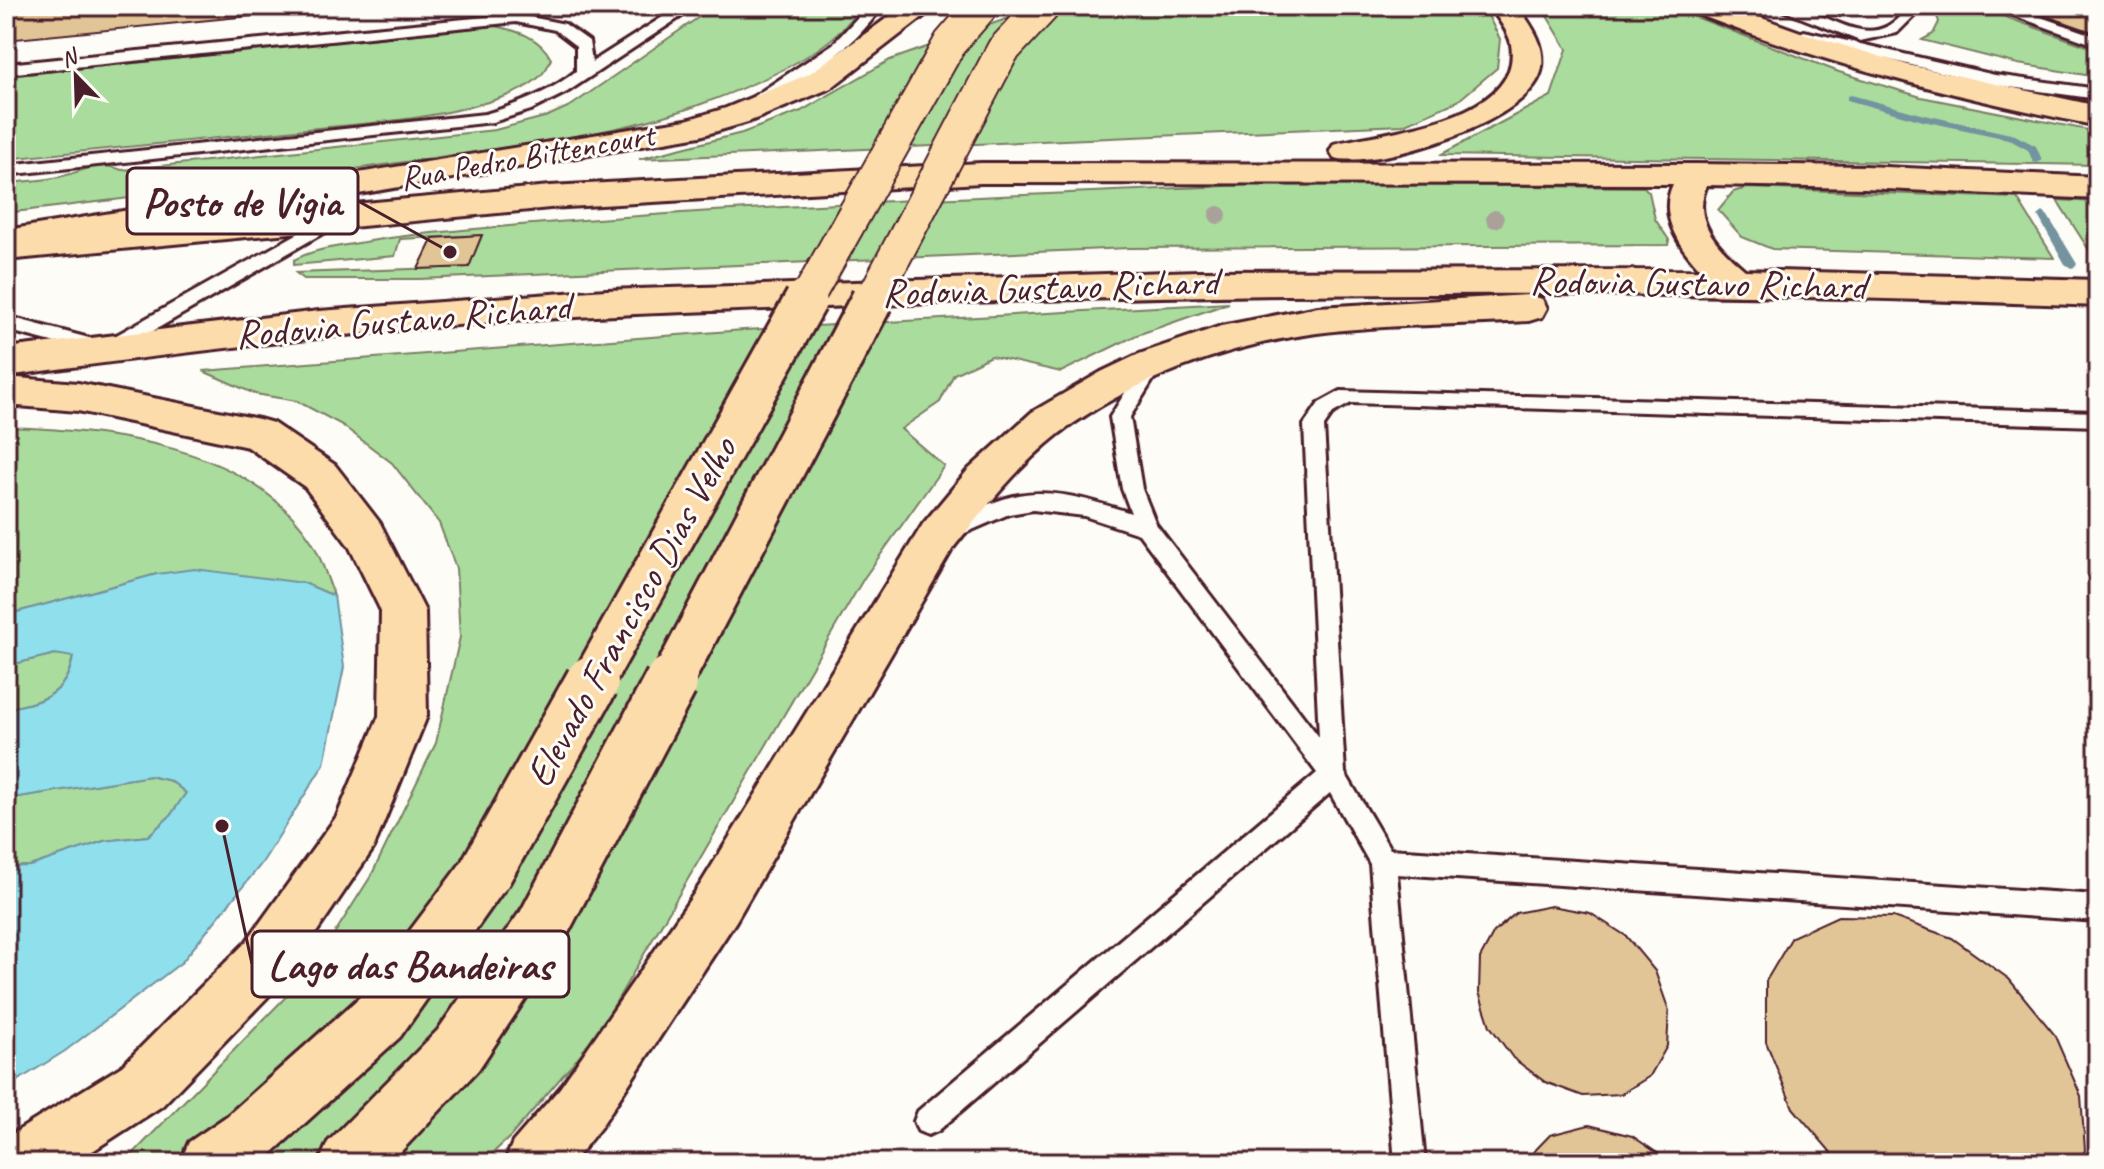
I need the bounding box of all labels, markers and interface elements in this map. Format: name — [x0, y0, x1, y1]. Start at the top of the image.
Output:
north arrow — [36, 36, 116, 116]
text: N — [57, 42, 83, 74]
street label: Rua Pedro Bittencourt — [397, 112, 661, 200]
callout: Posto de Vigia — [127, 168, 358, 234]
text: Posto de Vigia — [143, 176, 345, 229]
street label: Rodovia Gustavo Richard — [1529, 255, 1872, 311]
street label: Rodovia Gustavo Richard — [881, 256, 1224, 318]
street label: Rodovia Gustavo Richard — [233, 280, 578, 360]
street label: Elevado Francisco Dias Velho — [514, 427, 749, 796]
callout: Lago das Bandeiras — [252, 931, 569, 997]
text: Lago das Bandeiras — [268, 939, 556, 992]

